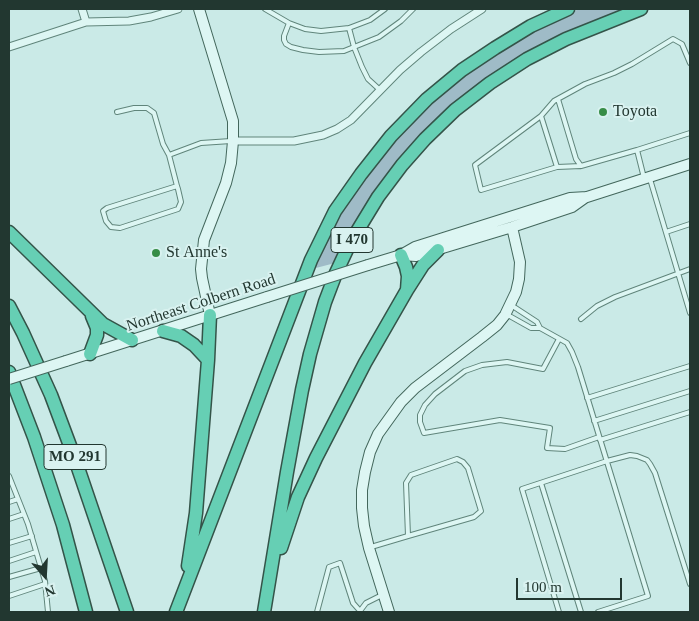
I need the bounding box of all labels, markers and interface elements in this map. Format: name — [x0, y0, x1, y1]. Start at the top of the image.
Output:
place label: Toyota — [613, 102, 657, 122]
marker: Toyota — [597, 106, 609, 118]
road number: I 470 — [331, 228, 373, 252]
place label: St Anne's — [166, 243, 227, 263]
marker: St Anne's — [150, 247, 162, 259]
street label: Northeast Colbern Road — [124, 270, 278, 336]
road number: MO 291 — [44, 444, 106, 470]
north arrow — [20, 551, 70, 601]
scale bar — [519, 568, 625, 600]
text: 100 m — [524, 579, 562, 595]
text: N — [43, 582, 57, 599]

